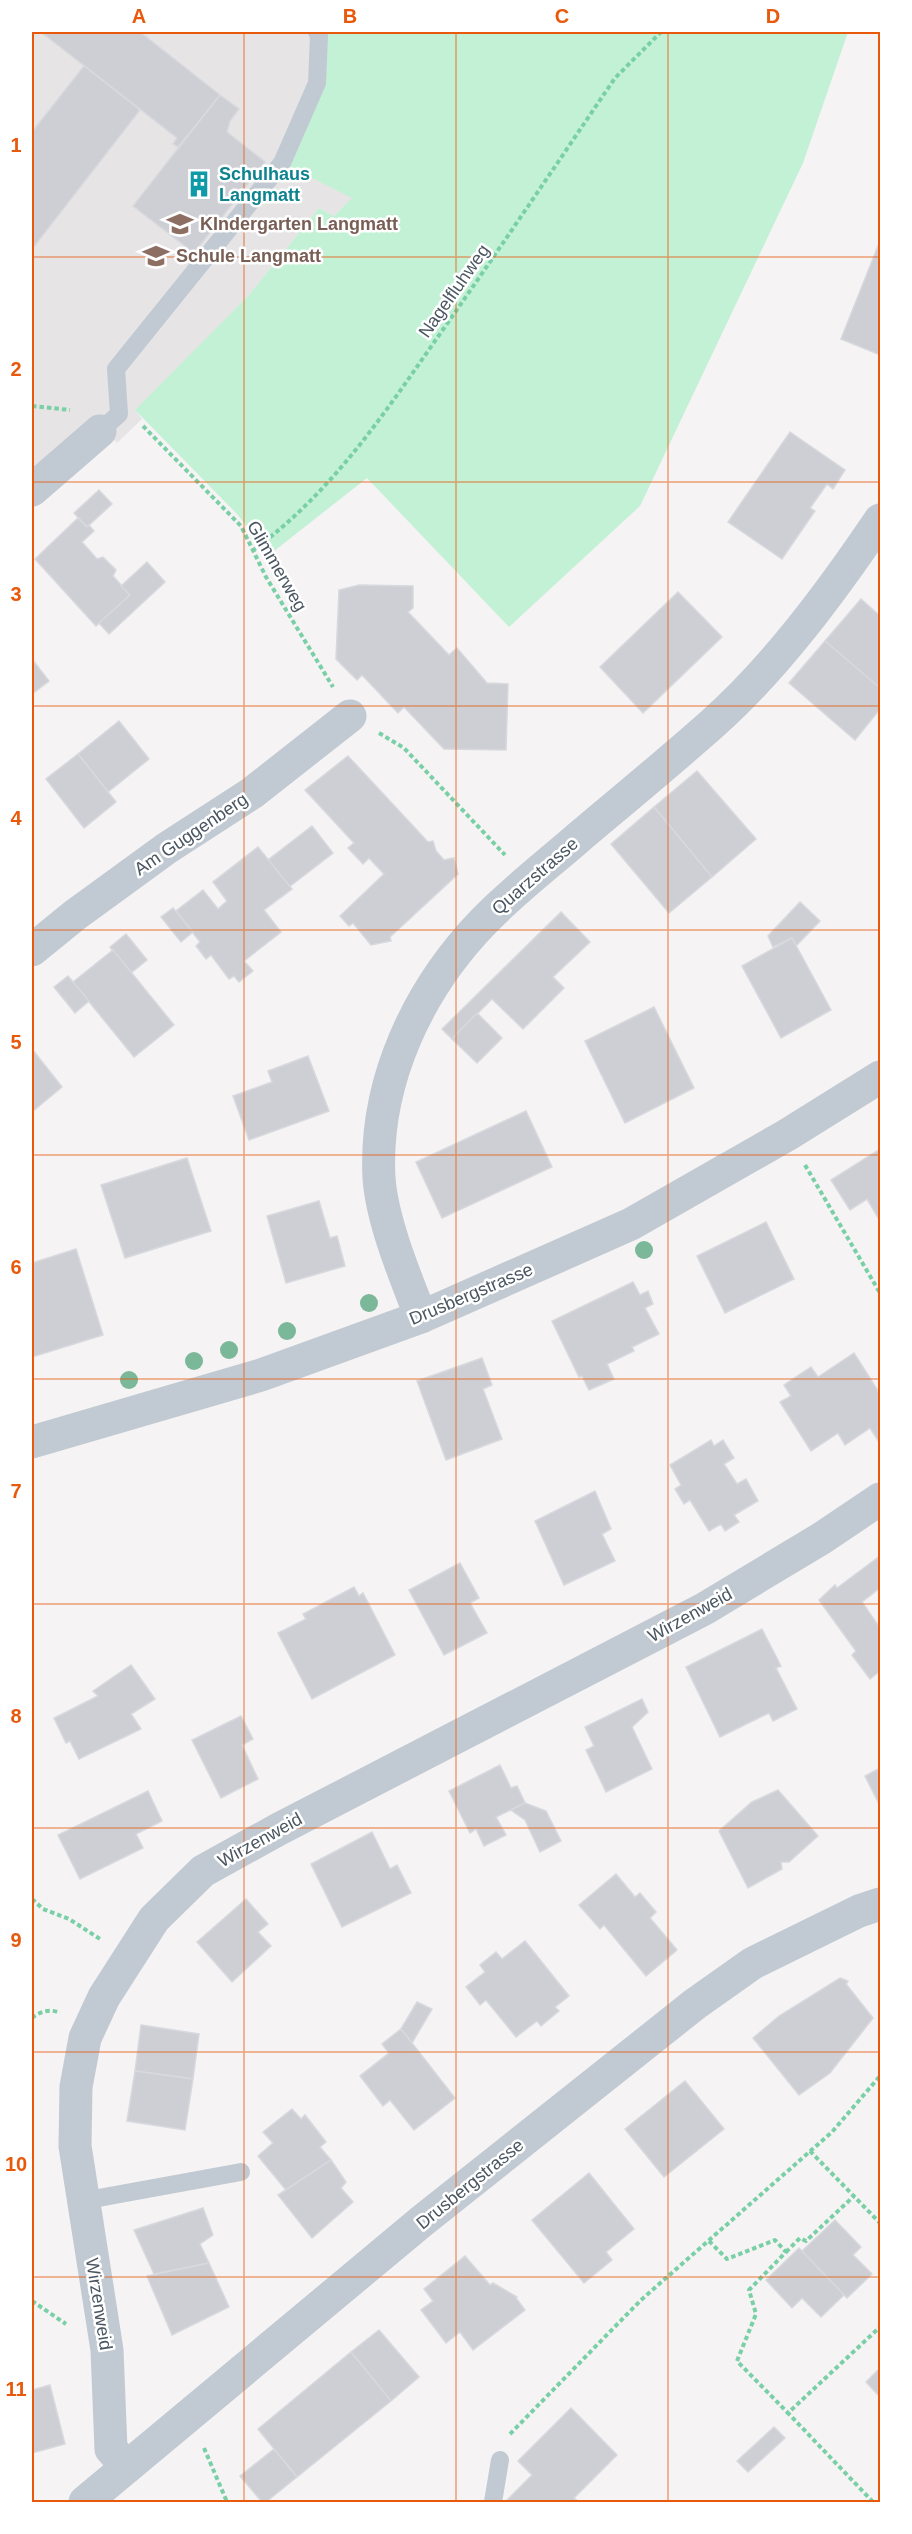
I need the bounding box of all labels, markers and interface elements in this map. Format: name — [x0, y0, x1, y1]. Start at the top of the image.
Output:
text: A — [132, 5, 146, 27]
text: B — [343, 5, 357, 27]
text: C — [555, 5, 569, 27]
text: D — [766, 5, 780, 27]
text: 1 — [10, 134, 22, 156]
place label: Schulhaus Langmatt — [219, 164, 310, 205]
building icon: Schulhaus Langmatt — [184, 169, 214, 199]
school or university icon: KIndergarten Langmatt — [165, 209, 195, 239]
place label: KIndergarten Langmatt — [200, 214, 398, 234]
school or university icon: Schule Langmatt — [141, 241, 171, 271]
street label: Nagelfluhweg — [415, 241, 493, 341]
place label: Schule Langmatt — [176, 246, 321, 266]
text: 2 — [10, 358, 22, 380]
street label: Glimmerweg — [243, 517, 311, 615]
text: 3 — [10, 583, 22, 605]
street label: Am Guggenberg — [131, 789, 251, 879]
text: 4 — [10, 807, 22, 829]
street label: Quarzstrasse — [488, 833, 582, 919]
text: 5 — [10, 1031, 22, 1053]
text: 6 — [10, 1256, 22, 1278]
street label: Drusbergstrasse — [406, 1259, 536, 1329]
text: 7 — [10, 1480, 22, 1502]
street label: Wirzenweid — [644, 1584, 736, 1646]
text: 8 — [10, 1705, 22, 1727]
street label: Wirzenweid — [214, 1809, 306, 1871]
text: 9 — [10, 1929, 22, 1951]
street label: Drusbergstrasse — [412, 2135, 528, 2233]
text: 10 — [5, 2153, 27, 2175]
street label: Wirzenweid — [82, 2256, 116, 2352]
text: 11 — [5, 2378, 27, 2400]

